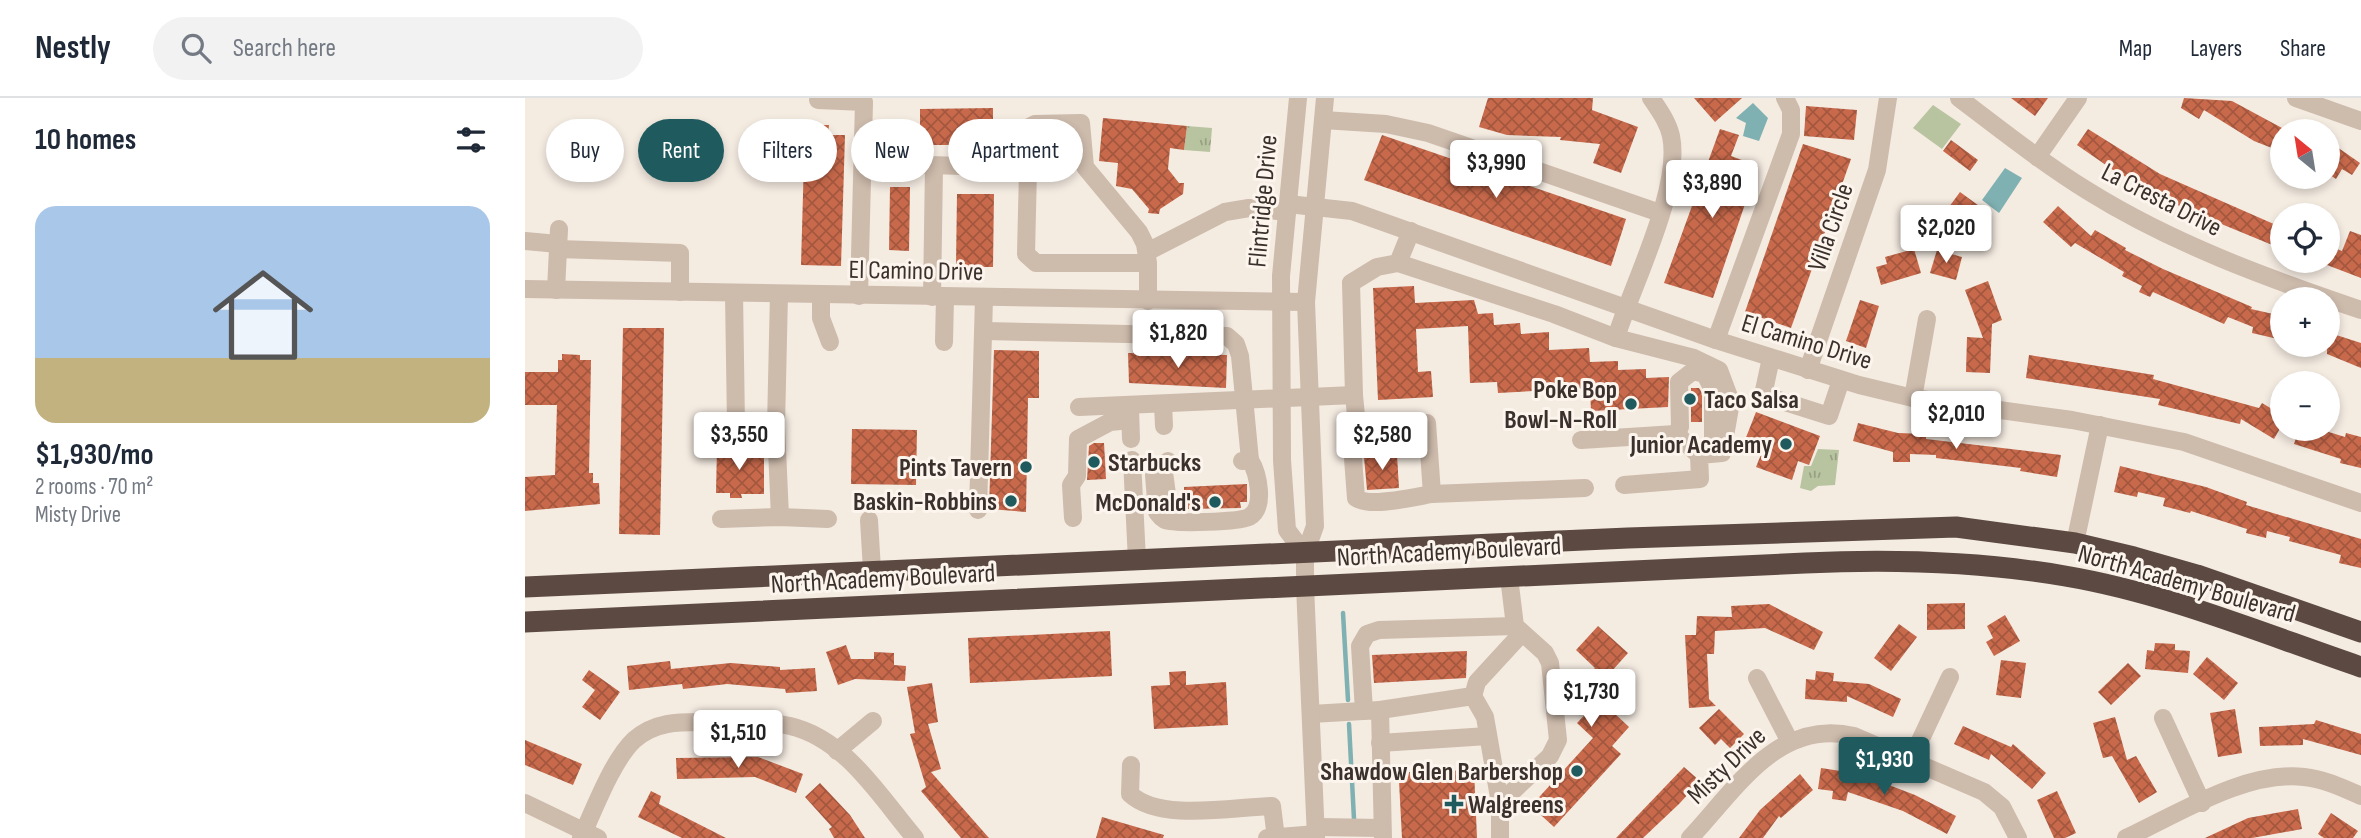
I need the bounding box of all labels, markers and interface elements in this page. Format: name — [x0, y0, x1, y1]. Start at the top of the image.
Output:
search box — [153, 17, 643, 80]
text: Nestly — [35, 28, 111, 68]
icon: search — [177, 29, 215, 67]
text: Search here — [233, 33, 336, 64]
text: Map — [2119, 34, 2152, 63]
text: Layers — [2190, 34, 2242, 63]
text: Share — [2280, 34, 2326, 63]
chip: Buy — [546, 119, 624, 182]
chip: Rent — [638, 119, 724, 182]
chip: Filters — [738, 119, 837, 182]
chip: New — [851, 119, 934, 182]
chip: Apartment — [948, 119, 1083, 182]
north arrow — [2270, 119, 2340, 189]
map controls — [2270, 119, 2340, 441]
icon: filters — [452, 121, 490, 159]
text: 10 homes — [35, 122, 136, 158]
street label: Flintridge Drive — [1242, 134, 1285, 269]
pin: $3,990 — [1439, 140, 1553, 200]
text: $3,990 — [1466, 149, 1526, 177]
street label: La Cresta Drive — [2096, 157, 2226, 244]
pin: $3,890 — [1655, 160, 1769, 220]
text: $3,890 — [1682, 169, 1742, 197]
street label: Villa Circle — [1802, 180, 1861, 275]
button: locate — [2270, 203, 2340, 273]
pin: $2,020 — [1889, 206, 2003, 265]
text: $2,020 — [1917, 214, 1975, 242]
icon: home — [200, 252, 326, 378]
street label: El Camino Drive — [848, 255, 984, 288]
button: + — [2270, 287, 2340, 357]
street label: El Camino Drive — [1738, 308, 1876, 377]
pin: $1,820 — [1121, 310, 1235, 370]
text: $1,820 — [1149, 319, 1207, 347]
button: − — [2270, 371, 2340, 441]
place label: Poke Bop Bowl-N-Roll — [1504, 375, 1617, 436]
place label: Taco Salsa — [1704, 385, 1799, 416]
marker: Taco Salsa — [1682, 391, 1698, 407]
pin: $2,010 — [1899, 392, 2013, 451]
marker: Poke Bop Bowl-N-Roll — [1623, 396, 1639, 412]
text: $2,010 — [1927, 400, 1985, 428]
pin: $3,550 — [682, 412, 796, 472]
pin: $2,580 — [1325, 412, 1439, 472]
text: $3,550 — [710, 421, 768, 449]
text: $2,580 — [1352, 421, 1412, 449]
place label: Junior Academy — [1629, 430, 1772, 461]
marker: Junior Academy — [1778, 436, 1794, 452]
text: $1,930/mo — [35, 437, 154, 473]
place label: Starbucks — [1108, 448, 1201, 479]
place label: Pints Tavern — [899, 453, 1012, 484]
marker: Starbucks — [1086, 454, 1102, 470]
marker: Pints Tavern — [1018, 459, 1034, 475]
text: 2 rooms · 70 m² — [35, 473, 153, 501]
place label: Baskin-Robbins — [853, 487, 997, 518]
place label: McDonald's — [1095, 488, 1201, 519]
marker: Baskin-Robbins — [1003, 493, 1019, 509]
marker: McDonald's — [1207, 494, 1223, 510]
text: Misty Drive — [35, 501, 121, 529]
street label: North Academy Boulevard — [1336, 531, 1562, 574]
street label: North Academy Boulevard — [2074, 539, 2299, 630]
street label: North Academy Boulevard — [770, 558, 996, 601]
pin: $1,730 — [1534, 670, 1648, 729]
text: $1,730 — [1562, 678, 1620, 706]
pin: $1,510 — [681, 710, 795, 770]
text: $1,510 — [710, 719, 766, 747]
street label: Misty Drive — [1681, 721, 1773, 811]
pin: $1,930 — [1827, 738, 1941, 797]
text: $1,930 — [1855, 746, 1913, 774]
place label: Shawdow Glen Barbershop — [1320, 757, 1563, 788]
marker: Shawdow Glen Barbershop — [1569, 763, 1585, 779]
place label: Walgreens — [1468, 790, 1564, 821]
marker: Walgreens — [1446, 796, 1462, 812]

